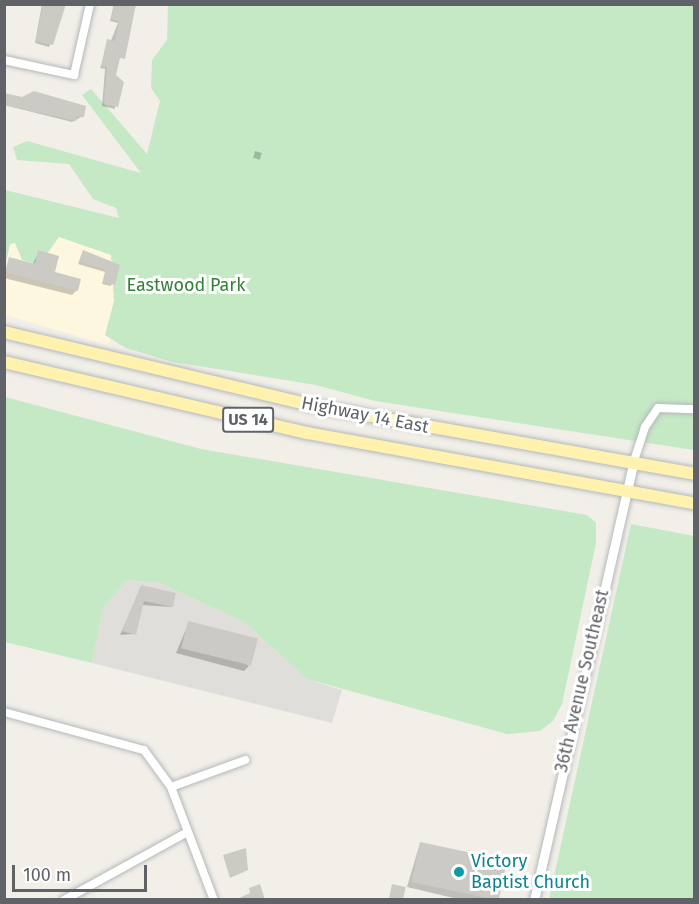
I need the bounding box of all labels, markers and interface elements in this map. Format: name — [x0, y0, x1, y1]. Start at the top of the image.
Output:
park label: Eastwood Park — [127, 274, 245, 296]
street label: Highway 14 East — [300, 392, 430, 438]
road number: US 14 — [221, 407, 275, 433]
street label: 36th Avenue Southeast — [550, 588, 614, 774]
place label: Victory Baptist Church — [471, 851, 590, 894]
scale bar — [15, 853, 150, 891]
text: 100 m — [23, 864, 71, 886]
marker: Victory Baptist Church — [452, 865, 466, 879]

